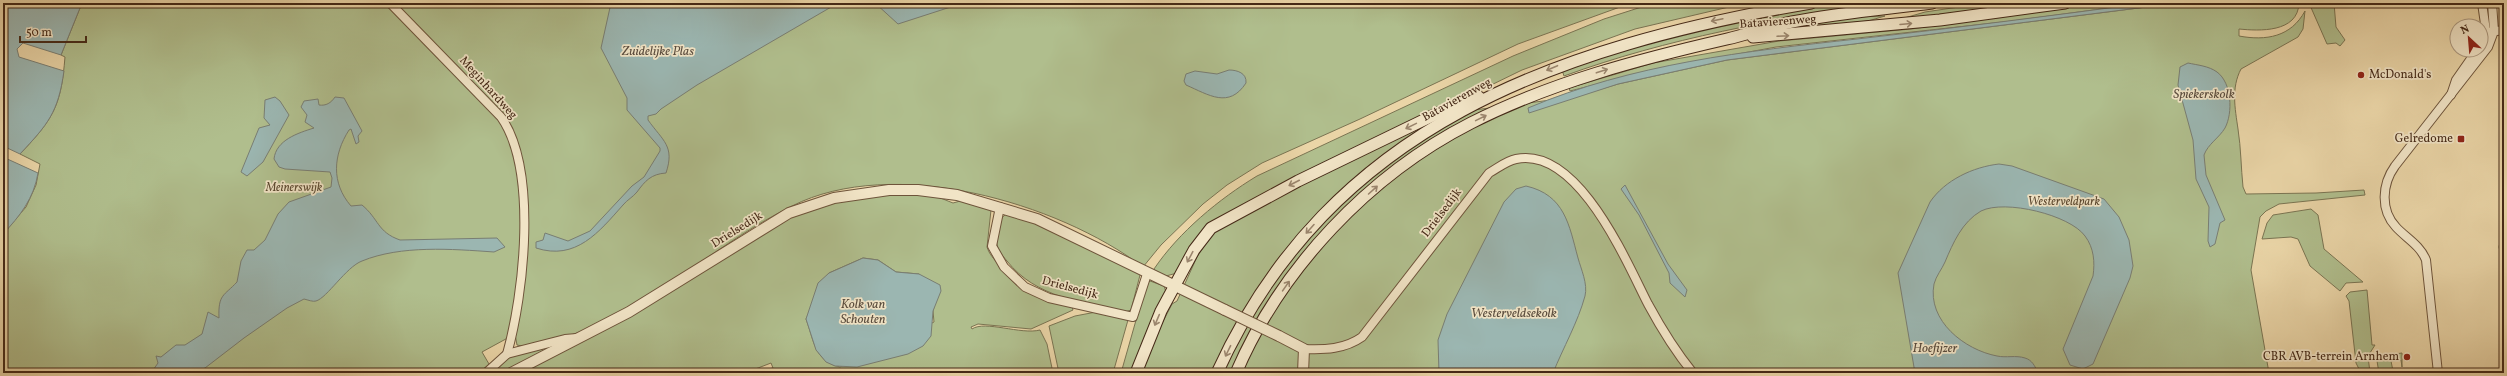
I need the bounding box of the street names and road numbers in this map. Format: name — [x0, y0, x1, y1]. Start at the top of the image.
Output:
street label: Batavierenweg — [1739, 11, 1817, 33]
street label: Meginhardweg — [455, 53, 521, 123]
street label: Batavierenweg — [1419, 74, 1495, 126]
street label: Drielsedijk — [1418, 185, 1466, 241]
street label: Drielsedijk — [708, 208, 766, 252]
street label: Drielsedijk — [1040, 273, 1100, 303]

